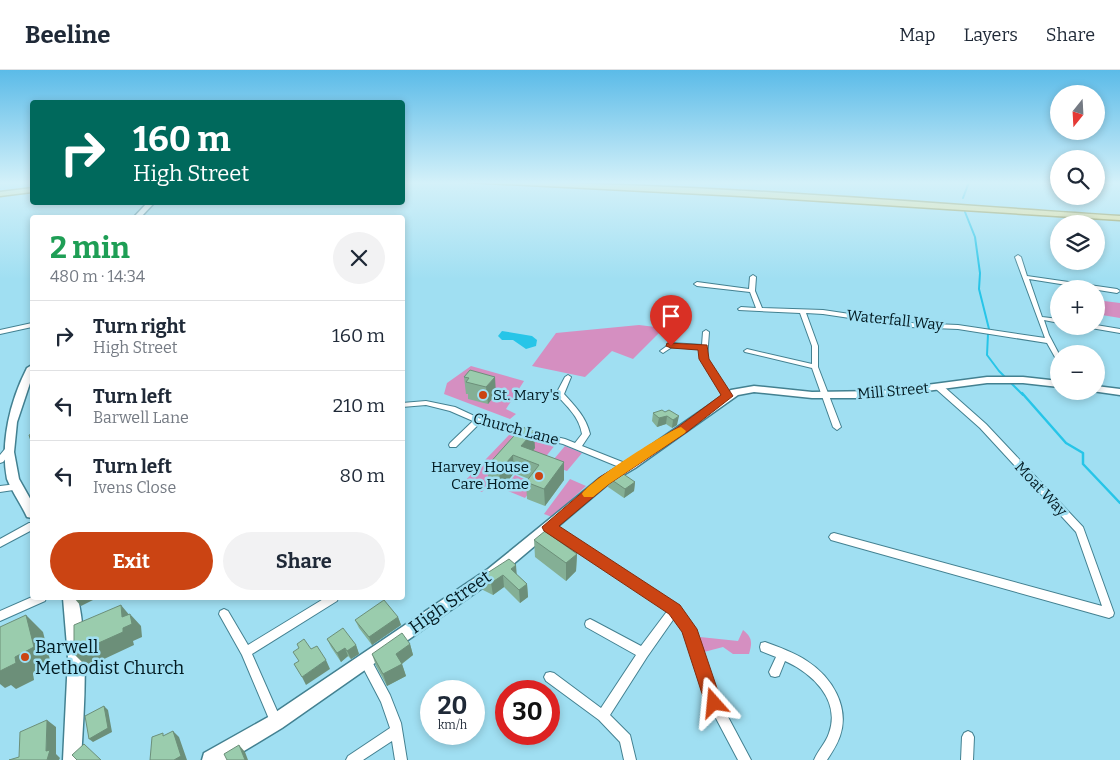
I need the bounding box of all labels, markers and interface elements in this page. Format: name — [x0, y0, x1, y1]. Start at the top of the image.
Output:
text: Beeline — [25, 21, 110, 49]
text: Map — [899, 24, 935, 46]
text: Layers — [963, 24, 1018, 46]
text: Share — [1046, 24, 1095, 46]
north arrow — [1050, 85, 1105, 140]
map controls — [1050, 85, 1105, 400]
text: 160 m — [133, 118, 231, 160]
icon: right — [50, 120, 115, 185]
button: search — [1050, 150, 1105, 205]
text: High Street — [133, 160, 249, 187]
button: layers — [1050, 215, 1105, 270]
text: 2 min — [50, 230, 130, 266]
button: close — [333, 232, 385, 284]
text: 480 m · 14:34 — [50, 267, 145, 286]
button: + — [1050, 280, 1105, 335]
pin — [650, 295, 692, 346]
icon: arrive — [657, 302, 685, 330]
street label: Waterfall Way — [846, 306, 944, 334]
text: Turn right — [93, 315, 186, 338]
icon: right — [50, 322, 78, 350]
text: 160 m — [332, 324, 385, 347]
text: High Street — [93, 338, 178, 357]
button: − — [1050, 345, 1105, 400]
street label: Mill Street — [856, 379, 930, 403]
text: Turn left — [93, 385, 172, 408]
place label: St. Mary's — [493, 386, 559, 404]
marker: St. Mary's — [477, 389, 489, 401]
icon: left — [50, 392, 78, 420]
text: 210 m — [333, 394, 385, 417]
text: Barwell Lane — [93, 408, 189, 427]
street label: Church Lane — [471, 409, 561, 449]
text: Turn left — [93, 455, 172, 478]
place label: Harvey House Care Home — [431, 458, 529, 493]
street label: Moat Way — [1011, 458, 1071, 520]
icon: left — [50, 462, 78, 490]
text: 80 m — [339, 464, 385, 487]
marker: Harvey House Care Home — [533, 470, 545, 482]
text: Ivens Close — [93, 478, 176, 497]
button: Exit — [50, 532, 213, 590]
button: Share — [223, 532, 385, 590]
street label: High Street — [405, 565, 496, 638]
place label: Barwell Methodist Church — [35, 636, 184, 679]
marker: Barwell Methodist Church — [19, 651, 31, 663]
position arrow — [687, 676, 739, 728]
speed limit sign: 30 — [495, 680, 560, 745]
text: 20 — [438, 691, 467, 721]
text: km/h — [438, 718, 467, 732]

